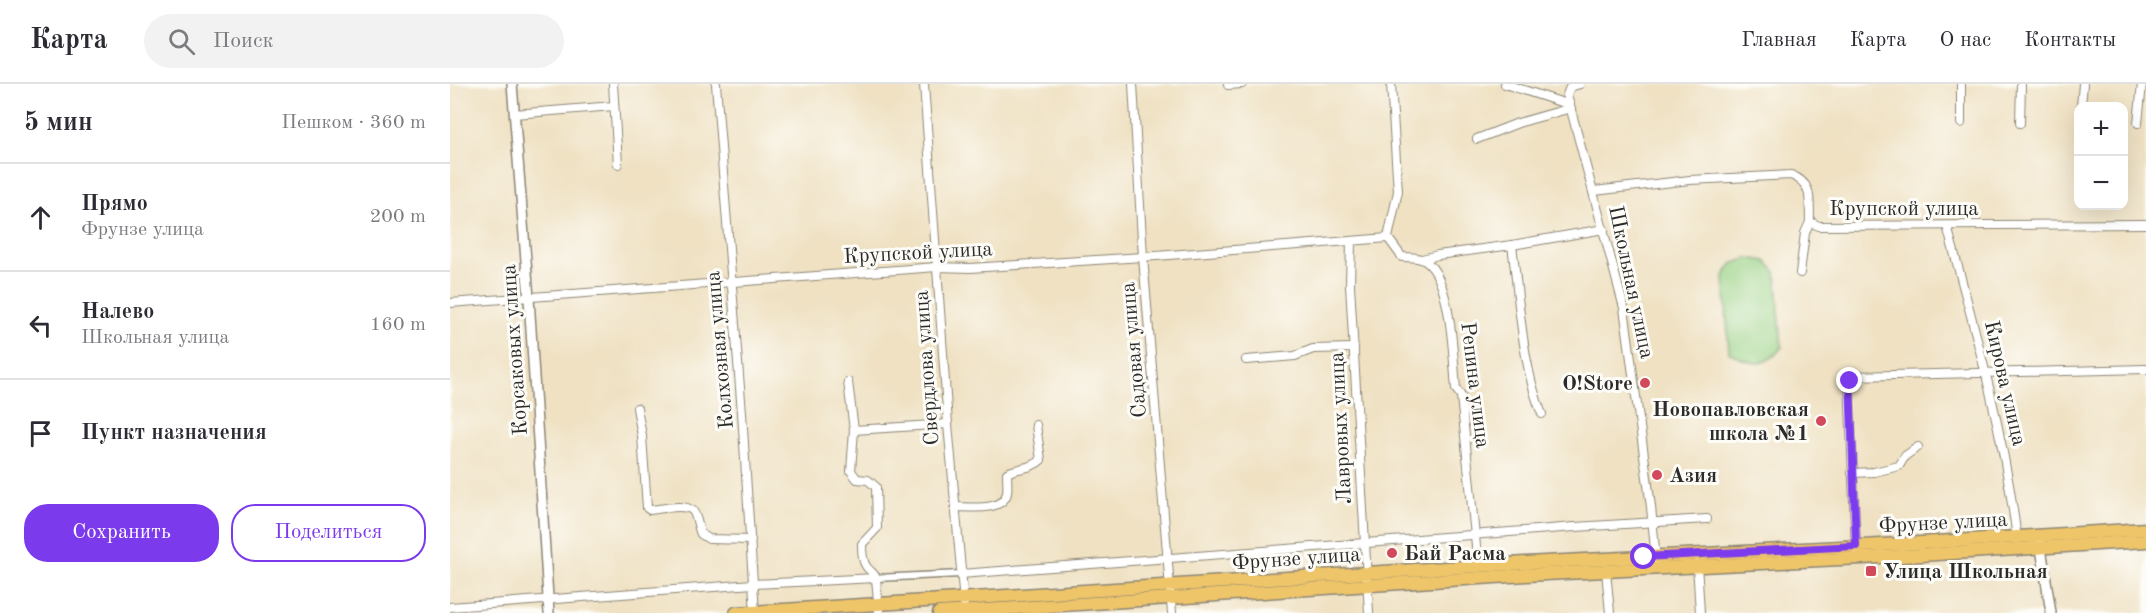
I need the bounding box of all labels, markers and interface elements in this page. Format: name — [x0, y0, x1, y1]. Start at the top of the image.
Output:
search box — [144, 14, 564, 68]
icon: search — [165, 25, 198, 58]
text: Карта — [30, 27, 108, 55]
text: Поиск — [213, 30, 274, 52]
text: Главная — [1741, 30, 1817, 51]
text: Карта — [1850, 30, 1907, 51]
text: О нас — [1940, 30, 1991, 51]
text: Контакты — [2024, 30, 2116, 51]
map controls — [2074, 102, 2128, 210]
button: + — [2074, 102, 2128, 156]
text: 5 мин — [24, 110, 93, 136]
text: Пешком · 360 m — [281, 113, 426, 133]
button: − — [2074, 156, 2128, 210]
text: Прямо — [81, 193, 148, 215]
street label: Крупской улица — [1829, 199, 1979, 220]
icon: ahead — [24, 201, 57, 234]
street label: Школьная улица — [1604, 204, 1657, 361]
text: 200 m — [370, 207, 426, 227]
text: Фрунзе улица — [81, 220, 204, 240]
street label: Крупской улица — [843, 239, 993, 268]
street label: Корсаковых улица — [499, 264, 532, 436]
street label: Колхозная улица — [703, 270, 738, 430]
street label: Садовая улица — [1118, 281, 1151, 419]
street label: Свердлова улица — [912, 290, 943, 446]
text: Налево — [81, 301, 154, 323]
icon: left — [24, 309, 57, 342]
text: 160 m — [370, 315, 426, 335]
street label: Кирова улица — [1980, 319, 2029, 448]
street label: Репина улица — [1456, 321, 1493, 450]
text: Школьная улица — [81, 328, 229, 348]
street label: Лавровых улица — [1327, 351, 1356, 505]
route end — [1836, 367, 1862, 393]
place label: O!Store — [1562, 374, 1633, 395]
marker: O!Store — [1638, 376, 1652, 390]
place label: Новопавловская школа №1 — [1652, 400, 1809, 445]
marker: Новопавловская школа №1 — [1814, 414, 1828, 428]
icon: arrive — [24, 417, 57, 450]
text: Пункт назначения — [81, 422, 267, 444]
place label: Азия — [1669, 466, 1717, 487]
marker: Азия — [1650, 468, 1664, 482]
button: Сохранить — [24, 504, 219, 562]
button: Поделиться — [231, 504, 426, 562]
street label: Фрунзе улица — [1878, 510, 2008, 537]
route start — [1630, 543, 1656, 569]
place label: Бай Расма — [1404, 544, 1506, 565]
street label: Фрунзе улица — [1231, 545, 1361, 574]
marker: Бай Расма — [1385, 546, 1399, 560]
place label: Улица Школьная — [1883, 562, 2048, 583]
marker: Улица Школьная — [1864, 564, 1878, 578]

